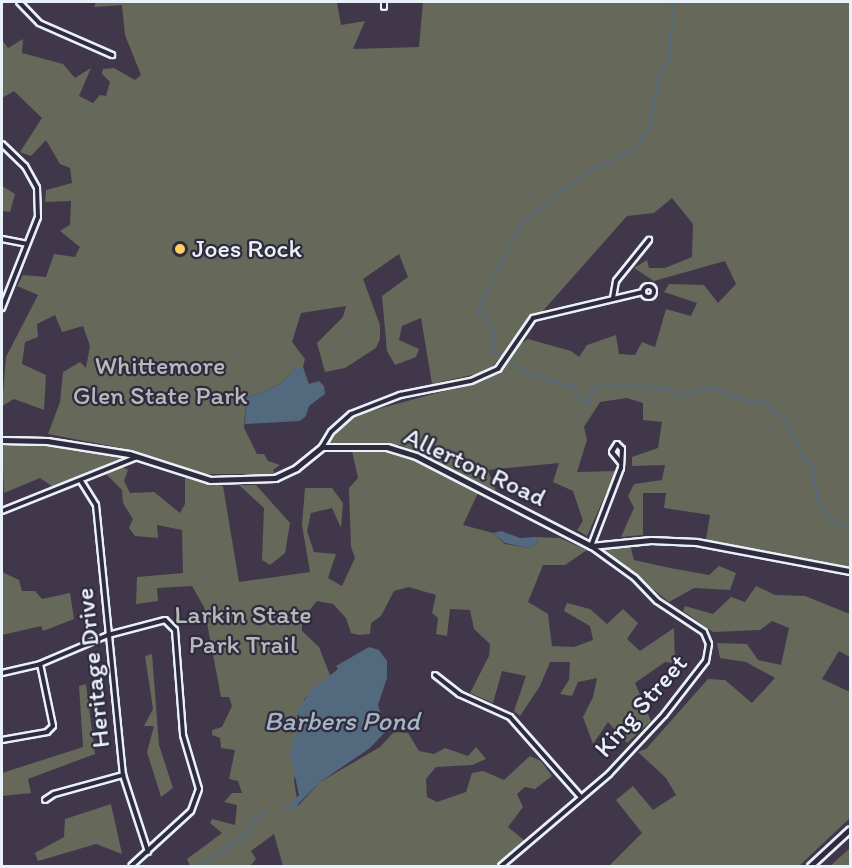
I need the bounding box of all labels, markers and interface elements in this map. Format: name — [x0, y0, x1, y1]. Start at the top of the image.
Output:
place label: Joes Rock — [192, 233, 302, 265]
marker: Joes Rock — [173, 242, 187, 256]
park label: Whittemore Glen State Park — [73, 350, 247, 412]
street label: Allerton Road — [399, 421, 551, 513]
street label: Heritage Drive — [69, 586, 117, 750]
park label: Larkin State Park Trail — [174, 599, 312, 660]
street label: King Street — [588, 648, 694, 764]
water label: Barbers Pond — [264, 705, 420, 737]

